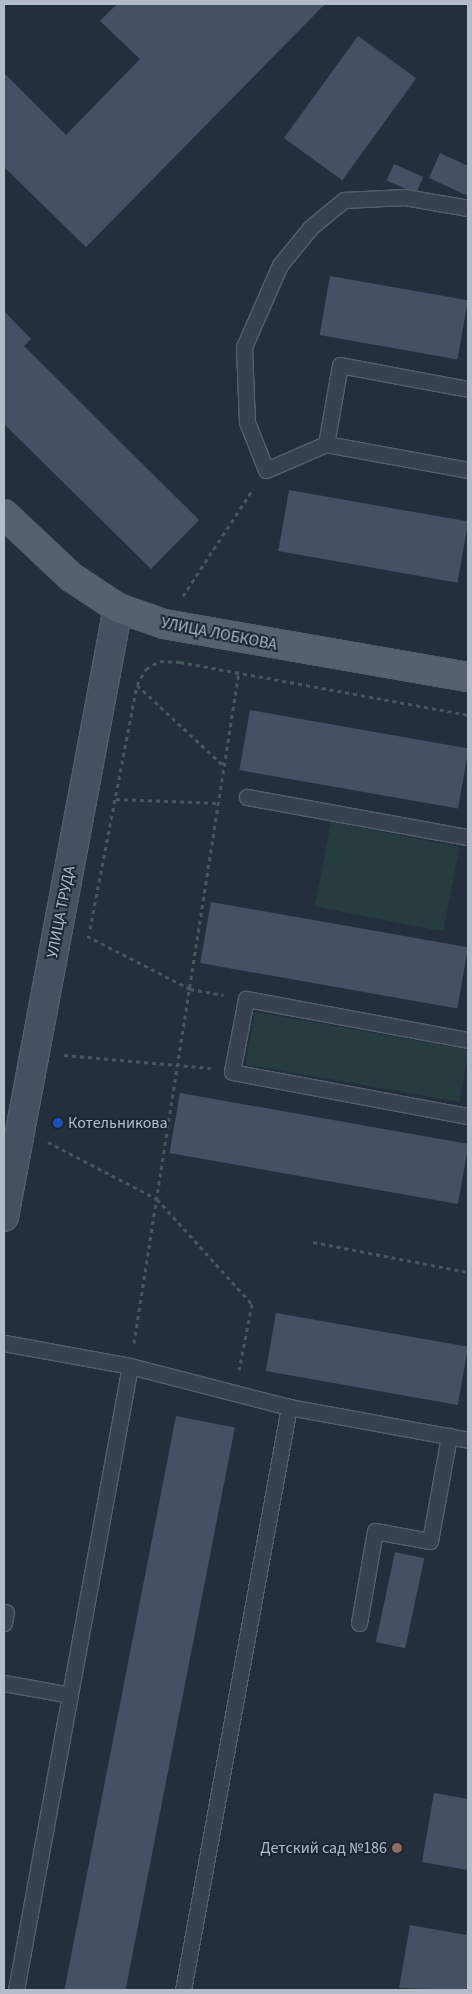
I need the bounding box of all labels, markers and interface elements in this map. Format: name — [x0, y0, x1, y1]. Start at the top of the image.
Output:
street label: УЛИЦА ЛОБКОВА — [159, 613, 279, 655]
street label: УЛИЦА ТРУДА — [43, 864, 79, 960]
place label: Котельникова — [68, 1113, 168, 1133]
marker: Котельникова — [52, 1117, 64, 1129]
place label: Детский сад №186 — [260, 1838, 387, 1858]
marker: Детский сад №186 — [391, 1842, 403, 1854]

